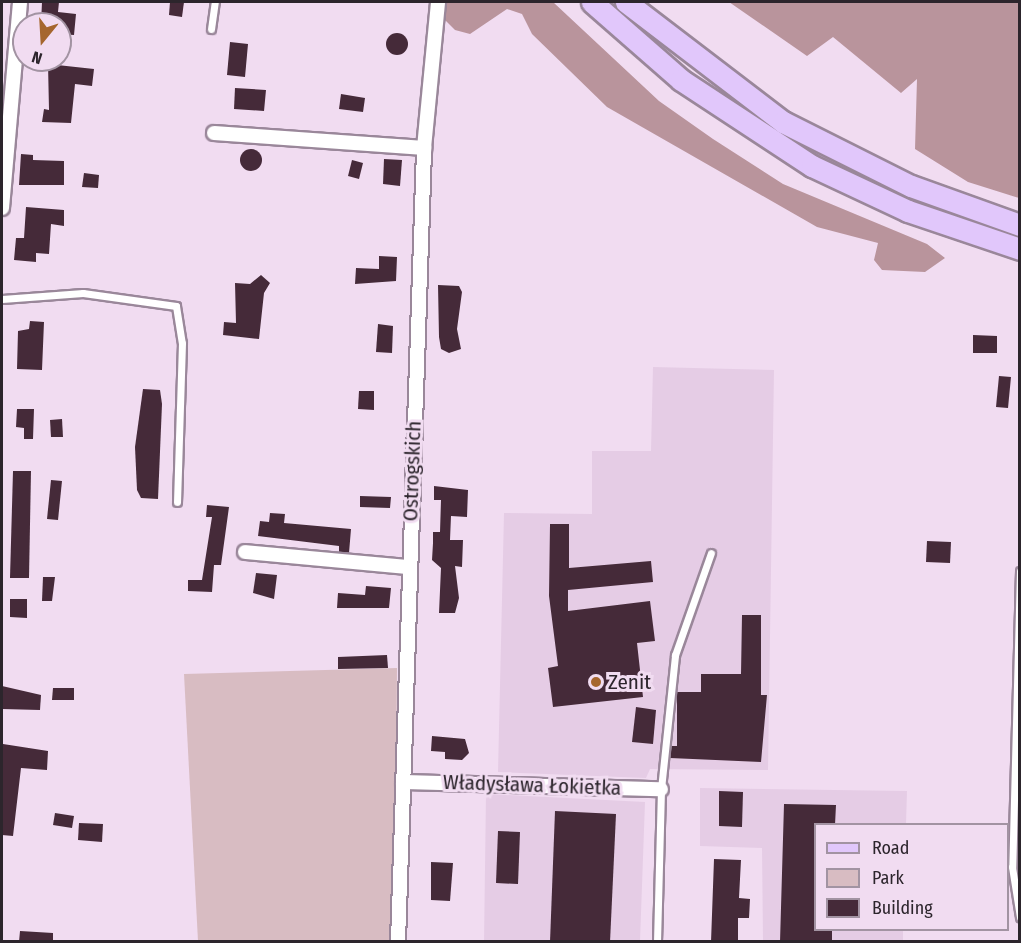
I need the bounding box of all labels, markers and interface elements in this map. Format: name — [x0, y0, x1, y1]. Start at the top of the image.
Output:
north arrow — [12, 12, 72, 72]
text: N — [29, 47, 44, 68]
street label: Ostrogskich — [398, 420, 426, 522]
place label: Zenit — [608, 669, 651, 695]
marker: Zenit — [589, 675, 603, 689]
street label: Władysława Łokietka — [442, 769, 622, 801]
legend — [814, 823, 1009, 931]
text: Road — [872, 837, 909, 859]
text: Park — [872, 867, 904, 889]
text: Building — [872, 897, 933, 919]

